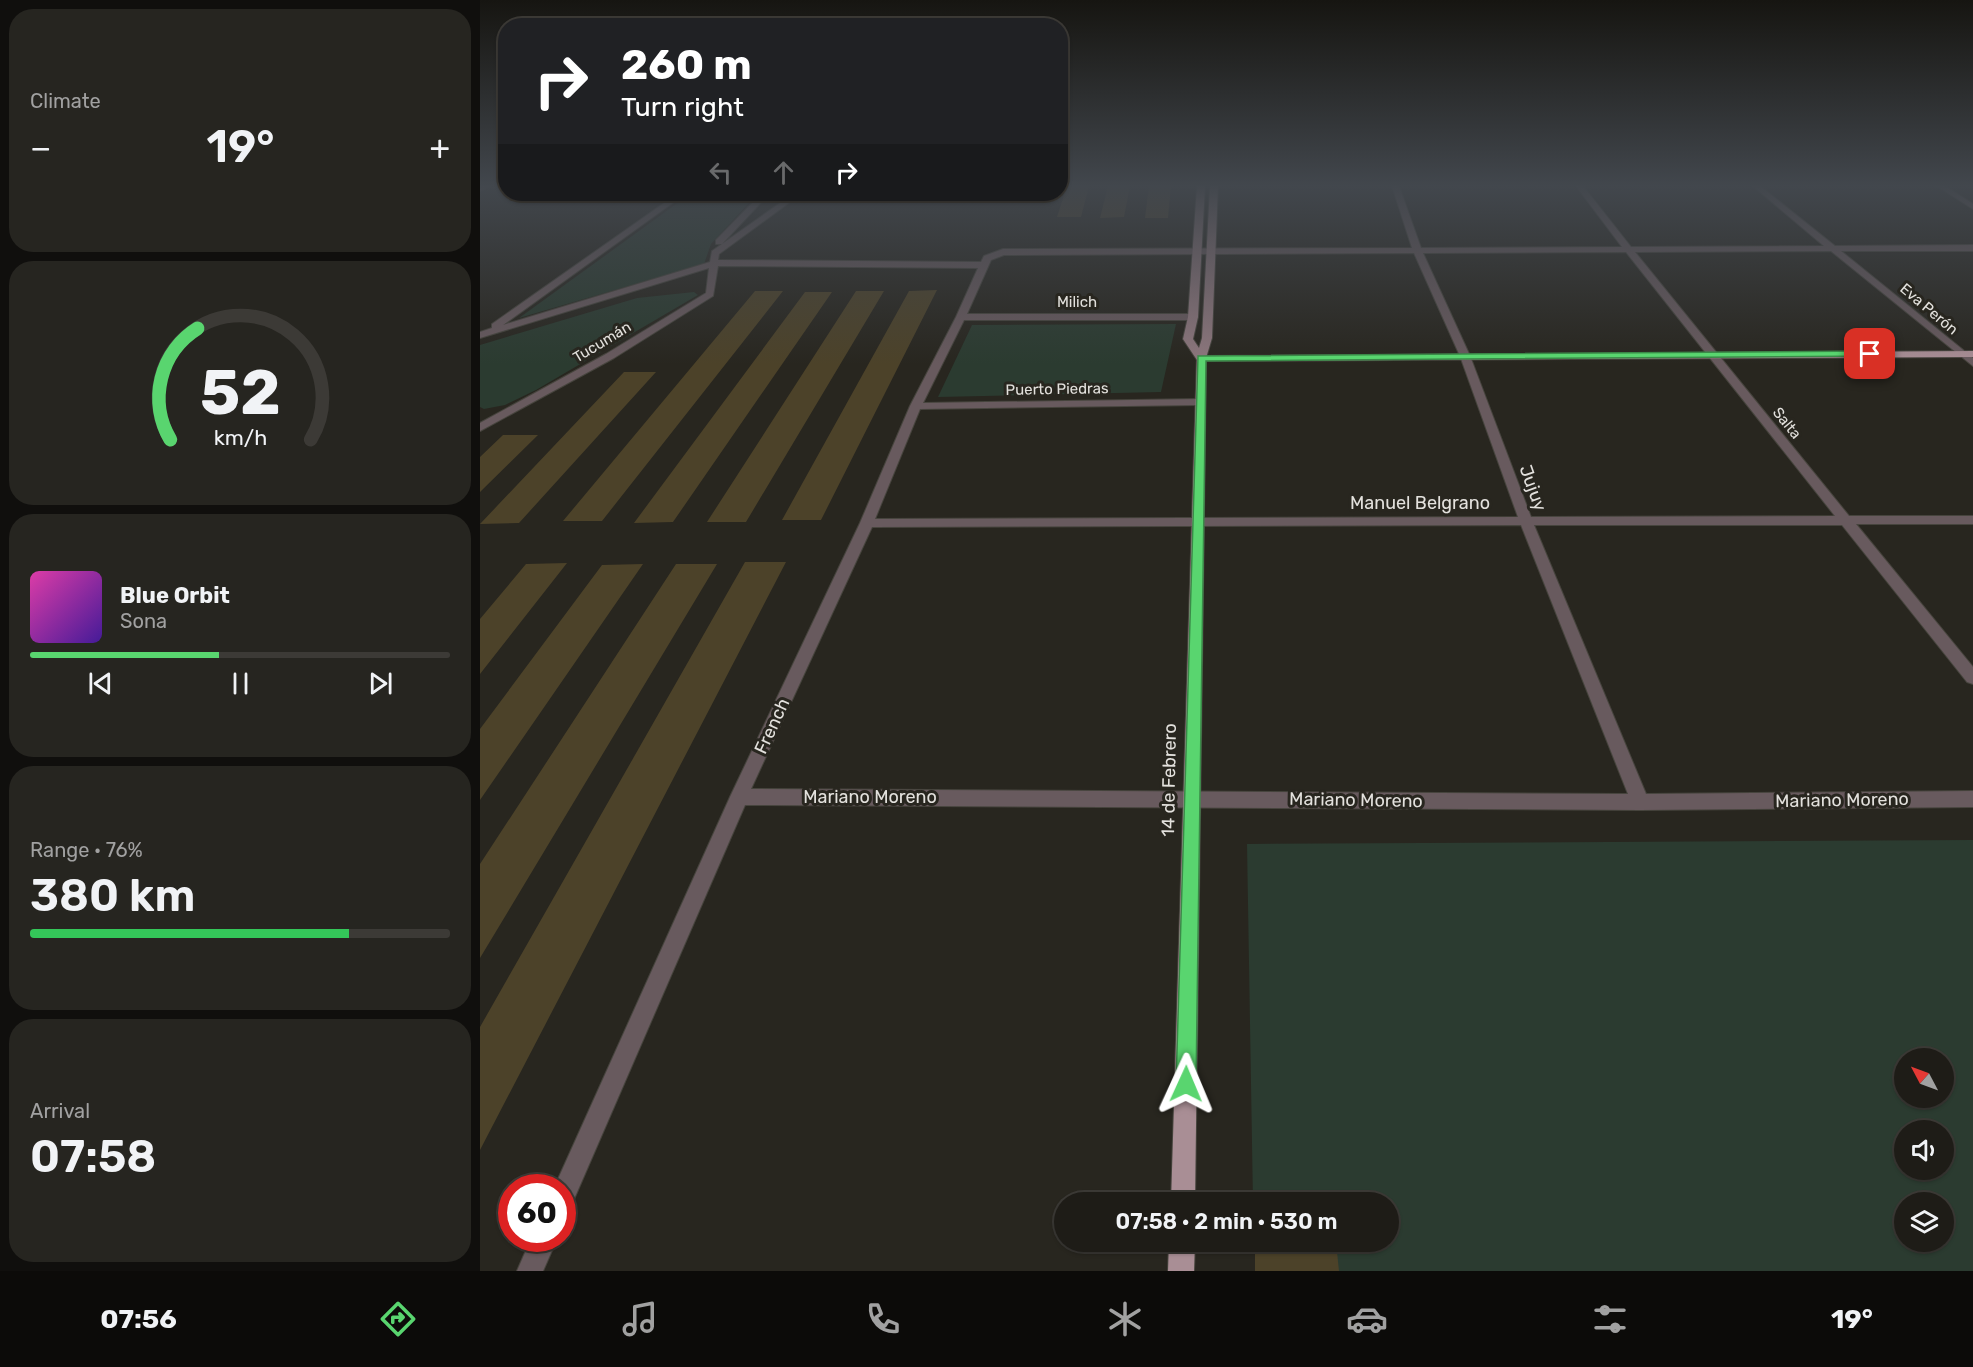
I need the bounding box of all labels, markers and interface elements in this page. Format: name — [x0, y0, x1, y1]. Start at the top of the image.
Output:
text: 260 m — [621, 40, 752, 90]
icon: right — [522, 42, 600, 120]
text: Climate — [30, 89, 101, 113]
text: Turn right — [621, 91, 744, 123]
text: 19° — [206, 120, 274, 173]
text: − — [30, 128, 51, 167]
text: + — [429, 128, 450, 167]
icon: left — [704, 156, 737, 189]
icon: ahead — [767, 156, 800, 189]
icon: right — [830, 156, 863, 189]
street label: Eva Perón — [1896, 280, 1962, 338]
street label: Milich — [1057, 293, 1097, 311]
street label: Tucumán — [570, 318, 634, 366]
pin — [1844, 328, 1895, 379]
icon: arrive — [1853, 337, 1886, 370]
text: 52 — [200, 356, 280, 430]
street label: Puerto Piedras — [1005, 379, 1109, 399]
street label: Salta — [1769, 404, 1805, 442]
text: km/h — [213, 426, 267, 451]
street label: Jujuy — [1515, 462, 1551, 514]
street label: Manuel Belgrano — [1350, 492, 1490, 514]
text: Blue Orbit — [120, 582, 230, 609]
text: Sona — [120, 609, 167, 633]
icon: previous — [84, 667, 117, 700]
icon: pause — [224, 667, 257, 700]
icon: next — [364, 667, 397, 700]
street label: French — [750, 695, 794, 757]
street label: 14 de Febrero — [1157, 723, 1181, 837]
street label: Mariano Moreno — [803, 786, 937, 808]
street label: Mariano Moreno — [1289, 788, 1423, 812]
street label: Mariano Moreno — [1775, 788, 1909, 812]
text: Range · 76% — [30, 838, 143, 862]
text: 380 km — [30, 869, 195, 922]
north arrow — [1894, 1048, 1954, 1108]
map controls — [1894, 1048, 1954, 1252]
position arrow — [1154, 1052, 1218, 1116]
text: Arrival — [30, 1099, 90, 1123]
button: sound — [1894, 1120, 1954, 1180]
text: 07:58 — [30, 1130, 156, 1183]
speed limit sign: 60 — [498, 1174, 576, 1252]
button: layers — [1894, 1192, 1954, 1252]
text: 07:58 · 2 min · 530 m — [1115, 1208, 1338, 1235]
icon: directions — [377, 1298, 419, 1340]
icon: music — [619, 1298, 661, 1340]
icon: phone — [862, 1298, 904, 1340]
icon: climate — [1104, 1298, 1146, 1340]
icon: car — [1346, 1298, 1388, 1340]
icon: filters — [1589, 1298, 1631, 1340]
text: 07:56 — [100, 1303, 177, 1335]
text: 19° — [1831, 1303, 1873, 1335]

